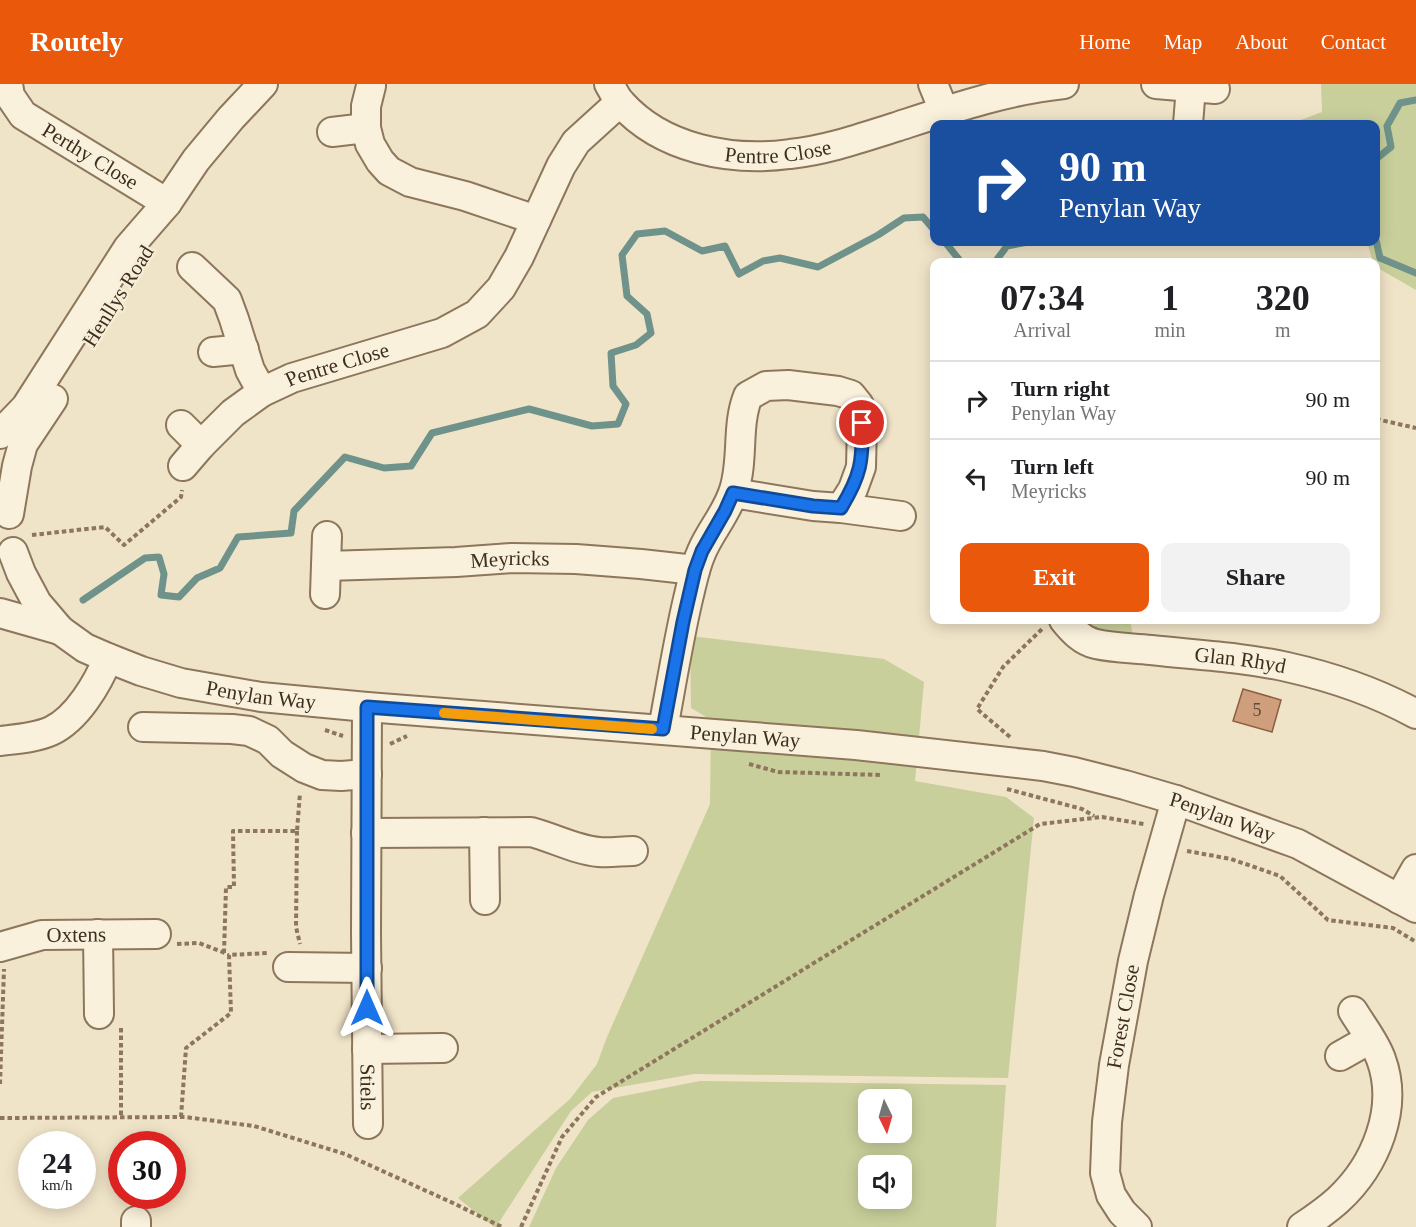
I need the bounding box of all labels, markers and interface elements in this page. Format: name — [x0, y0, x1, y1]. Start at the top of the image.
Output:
text: Routely — [30, 26, 123, 57]
text: Home — [1079, 30, 1131, 54]
text: Map — [1164, 30, 1202, 54]
text: About — [1235, 30, 1288, 54]
text: Contact — [1321, 30, 1386, 54]
street label: Perthy Close — [38, 118, 143, 194]
street label: Pentre Close — [724, 135, 834, 168]
icon: right — [960, 144, 1038, 222]
text: 90 m — [1059, 144, 1147, 190]
text: Penylan Way — [1059, 193, 1201, 223]
street label: Henllys Road — [77, 240, 159, 351]
text: 07:34 — [1000, 278, 1084, 318]
text: 1 — [1161, 278, 1179, 318]
text: 320 — [1256, 278, 1310, 318]
text: Arrival — [1013, 319, 1071, 341]
text: min — [1154, 319, 1186, 341]
text: m — [1275, 319, 1291, 341]
street label: Pentre Close — [281, 338, 392, 392]
text: Turn right — [1011, 376, 1110, 401]
icon: right — [960, 384, 993, 417]
text: 90 m — [1305, 387, 1350, 412]
pin — [836, 397, 887, 448]
text: Penylan Way — [1011, 402, 1116, 424]
icon: arrive — [845, 406, 878, 439]
text: Turn left — [1011, 454, 1094, 479]
icon: left — [960, 462, 993, 495]
text: 90 m — [1305, 465, 1350, 490]
text: Meyricks — [1011, 480, 1087, 502]
button: Exit — [960, 543, 1149, 612]
button: Share — [1161, 543, 1350, 612]
street label: Meyricks — [469, 546, 550, 573]
street label: Glan Rhyd — [1194, 642, 1289, 678]
street label: Penylan Way — [204, 676, 317, 714]
house number: 5 — [1253, 700, 1262, 720]
street label: Penylan Way — [689, 720, 802, 753]
street label: Penylan Way — [1167, 787, 1279, 847]
street label: Oxtens — [46, 922, 106, 947]
street label: Forest Close — [1102, 962, 1144, 1071]
position arrow — [335, 976, 399, 1040]
street label: Stiels — [355, 1063, 380, 1110]
north arrow — [858, 1089, 912, 1143]
map controls — [858, 1089, 912, 1209]
speed limit sign: 30 — [108, 1131, 186, 1209]
text: 24 — [42, 1146, 72, 1179]
button: sound — [858, 1155, 912, 1209]
text: km/h — [42, 1177, 72, 1193]

